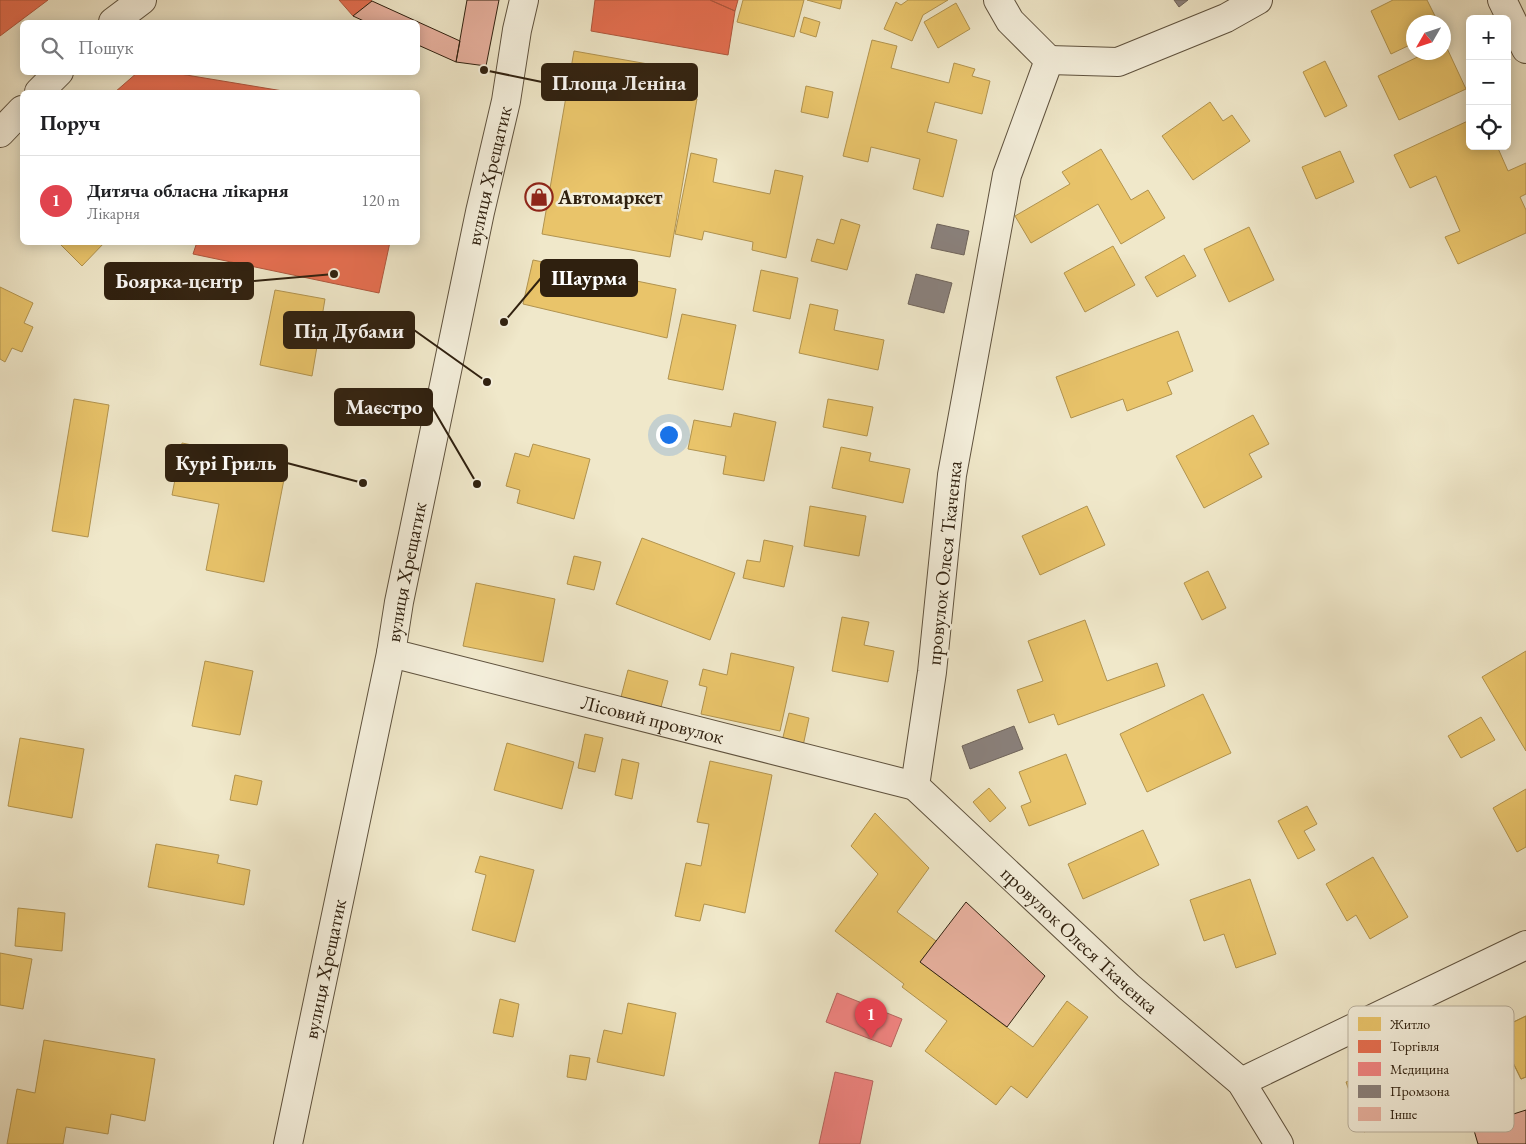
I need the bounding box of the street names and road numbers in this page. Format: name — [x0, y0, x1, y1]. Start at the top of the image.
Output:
street label: вулиця Хрещатик — [460, 103, 518, 248]
street label: провулок Олеся Ткаченка — [920, 459, 968, 666]
street label: вулиця Хрещатик — [380, 499, 433, 644]
street label: Лісовий провулок — [579, 689, 727, 750]
street label: провулок Олеся Ткаченка — [995, 860, 1164, 1019]
street label: вулиця Хрещатик — [297, 896, 352, 1041]

